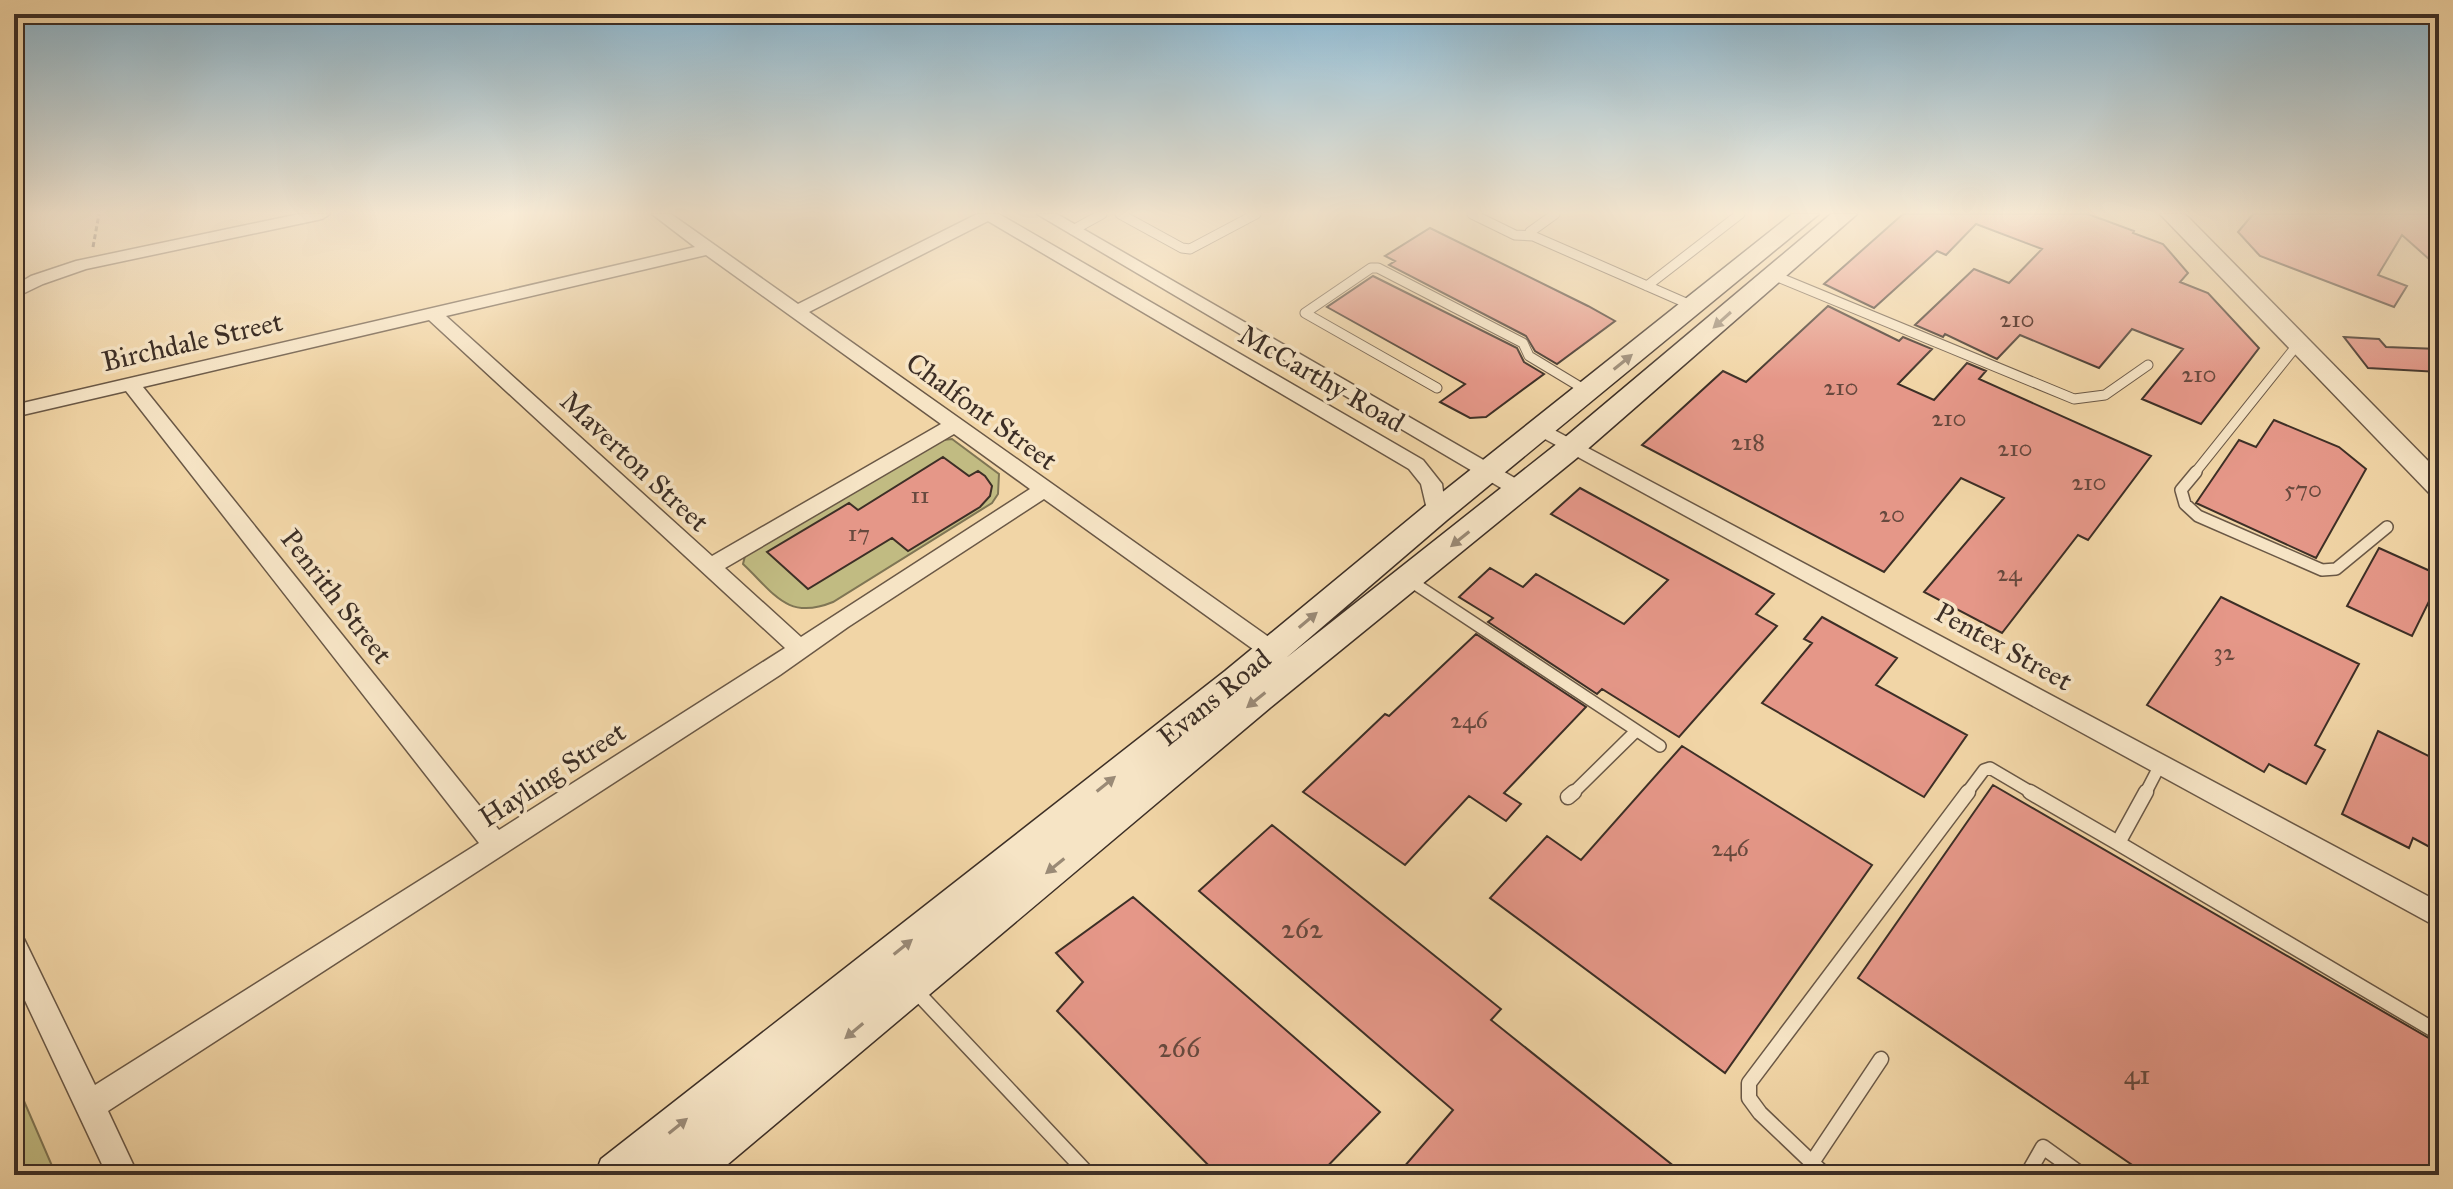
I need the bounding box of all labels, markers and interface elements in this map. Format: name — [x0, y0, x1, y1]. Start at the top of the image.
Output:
street label: Birchdale Street — [98, 304, 286, 379]
house number: 210 — [1999, 304, 2035, 334]
one-way arrow — [1713, 311, 1733, 328]
street label: McCarthy Road — [1233, 317, 1411, 440]
street label: Chalfont Street — [899, 345, 1064, 478]
one-way arrow — [1613, 354, 1633, 371]
house number: 210 — [2181, 359, 2217, 389]
house number: 210 — [1823, 372, 1859, 402]
street label: Maverton Street — [553, 384, 716, 539]
house number: 210 — [1931, 403, 1967, 433]
house number: 218 — [1731, 427, 1765, 457]
house number: 210 — [1997, 433, 2033, 463]
house number: 210 — [2071, 467, 2107, 497]
house number: 570 — [2284, 474, 2322, 504]
house number: 11 — [911, 480, 929, 510]
house number: 20 — [1879, 499, 1905, 529]
house number: 17 — [848, 518, 870, 548]
street label: Penrith Street — [273, 522, 400, 671]
one-way arrow — [1450, 530, 1470, 547]
house number: 24 — [1996, 558, 2022, 588]
street label: Pentex Street — [1929, 594, 2079, 699]
one-way arrow — [1298, 612, 1318, 629]
house number: 32 — [2213, 637, 2235, 667]
street label: Evans Road — [1151, 641, 1278, 754]
one-way arrow — [1246, 692, 1266, 708]
house number: 246 — [1450, 705, 1488, 735]
street label: Hayling Street — [472, 714, 632, 835]
one-way arrow — [1096, 777, 1116, 793]
house number: 246 — [1711, 833, 1749, 863]
one-way arrow — [1045, 857, 1065, 874]
house number: 262 — [1281, 911, 1323, 946]
one-way arrow — [893, 939, 913, 955]
one-way arrow — [844, 1022, 864, 1039]
house number: 266 — [1158, 1030, 1202, 1065]
house number: 41 — [2124, 1057, 2150, 1092]
one-way arrow — [668, 1119, 688, 1135]

